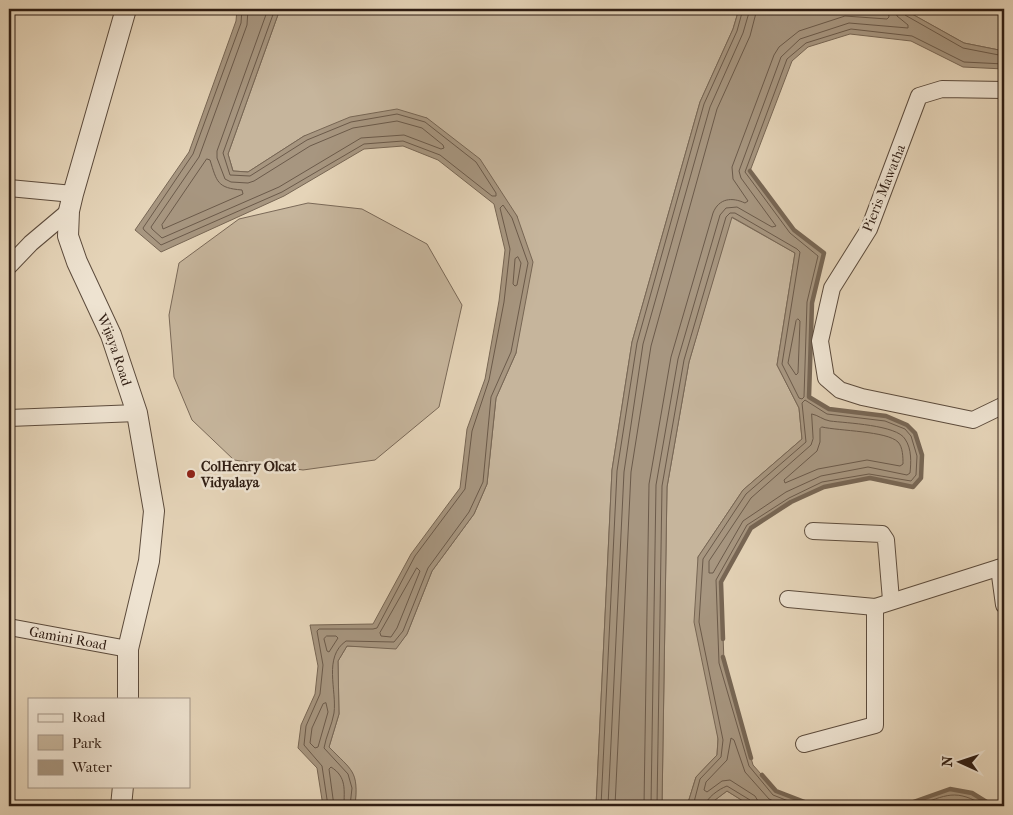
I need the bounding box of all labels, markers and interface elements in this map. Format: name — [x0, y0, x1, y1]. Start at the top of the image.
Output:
street label: Pieris Mawatha — [859, 141, 909, 234]
street label: Wijaya Road — [93, 310, 136, 388]
place label: ColHenry Olcat Vidyalaya — [200, 458, 297, 491]
marker: ColHenry Olcat Vidyalaya — [185, 468, 197, 480]
street label: Gamini Road — [28, 622, 109, 653]
legend — [28, 698, 190, 788]
text: Road — [72, 708, 106, 726]
text: Park — [72, 734, 102, 752]
north arrow — [936, 738, 986, 788]
text: N — [939, 755, 956, 767]
text: Water — [71, 758, 112, 776]

